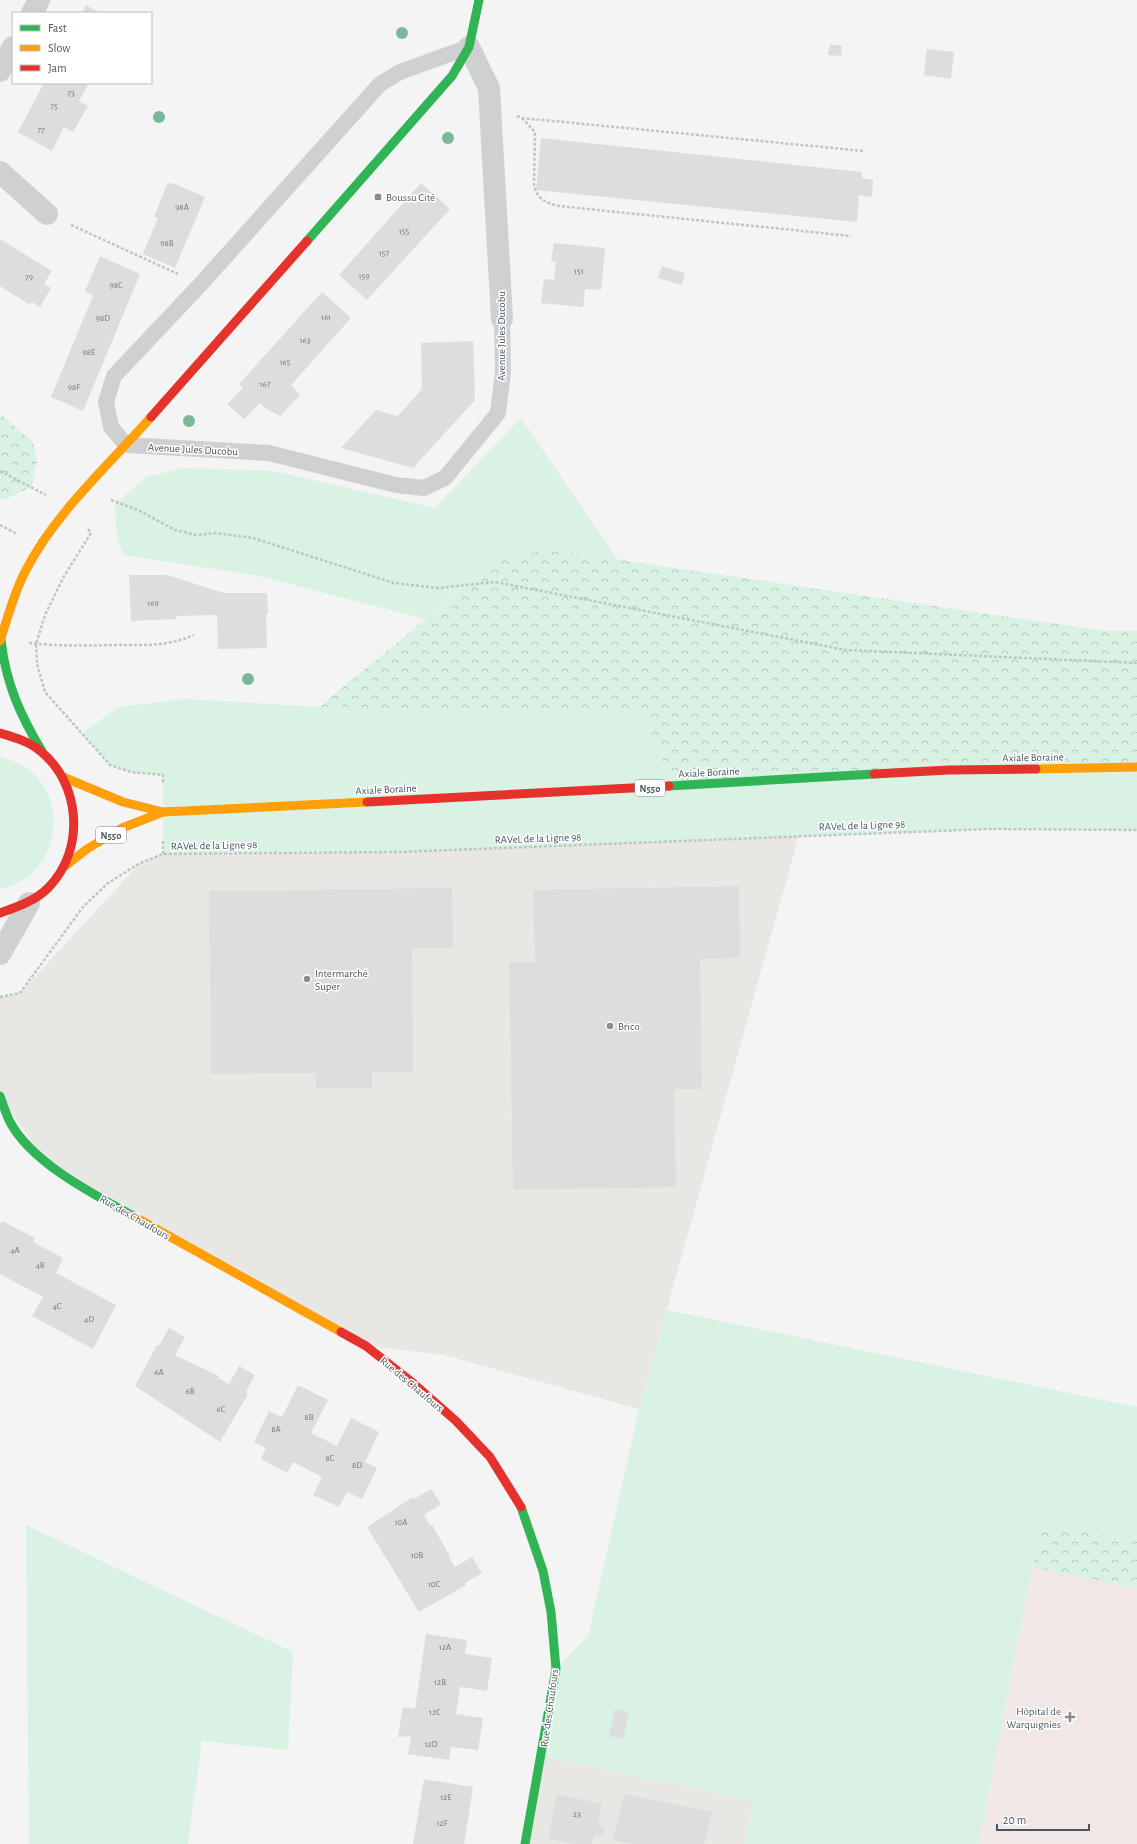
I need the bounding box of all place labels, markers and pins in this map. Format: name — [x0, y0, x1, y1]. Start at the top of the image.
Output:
marker: Boussu Cité — [373, 192, 383, 202]
place label: Boussu Cité — [386, 192, 435, 203]
place label: Intermarché Super — [315, 968, 368, 992]
marker: Intermarché Super — [302, 974, 312, 984]
marker: Brico — [605, 1021, 615, 1031]
place label: Brico — [618, 1021, 640, 1032]
place label: Hôpital de Warquignies — [1007, 1706, 1061, 1730]
marker: Hôpital de Warquignies — [1064, 1711, 1076, 1723]

